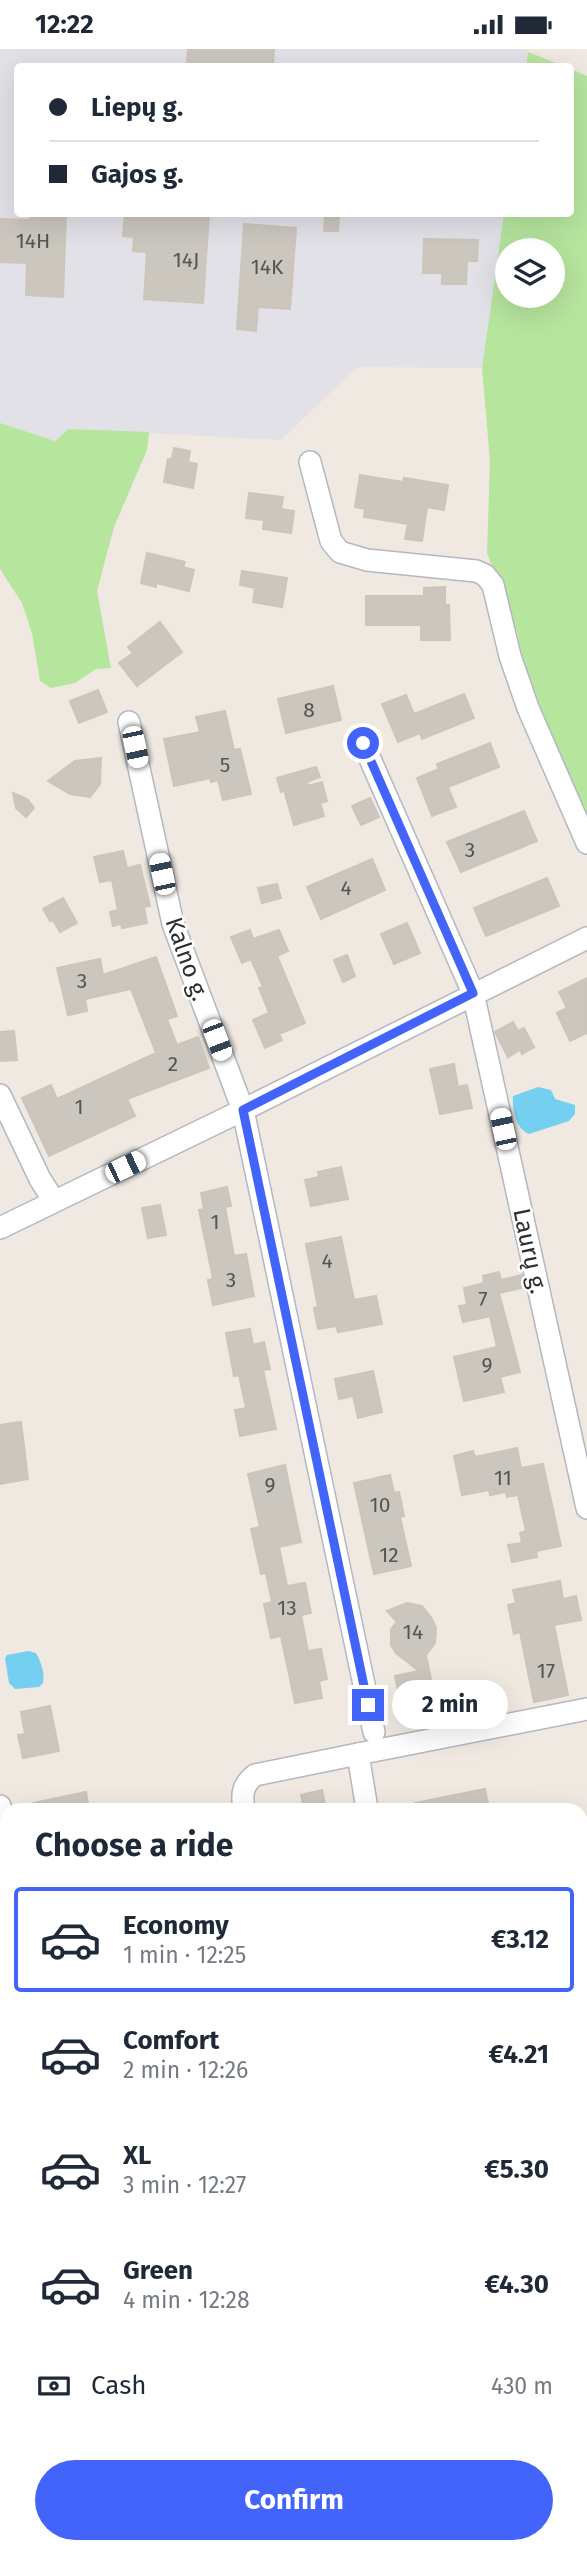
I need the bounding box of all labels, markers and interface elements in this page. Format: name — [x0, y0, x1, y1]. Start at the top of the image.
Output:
text: 12:22 — [35, 9, 94, 40]
text: Liepų g. — [91, 92, 183, 123]
text: Gajos g. — [91, 159, 184, 190]
house number: 14H — [16, 228, 50, 254]
map controls — [495, 238, 565, 308]
button: layers — [495, 238, 565, 308]
house number: 14J — [173, 247, 199, 273]
house number: 14K — [251, 254, 284, 280]
house number: 8 — [303, 697, 315, 723]
car — [121, 724, 150, 770]
route start — [347, 727, 379, 759]
house number: 5 — [220, 752, 230, 778]
house number: 3 — [465, 837, 475, 863]
car — [148, 851, 177, 897]
house number: 4 — [340, 875, 352, 901]
street label: Kalno g. — [160, 914, 214, 1004]
house number: 3 — [77, 968, 87, 994]
car — [200, 1017, 235, 1063]
house number: 2 — [168, 1051, 178, 1077]
house number: 1 — [74, 1094, 84, 1120]
car — [489, 1106, 518, 1152]
car — [102, 1148, 149, 1186]
street label: Laurų g. — [507, 1206, 553, 1296]
house number: 1 — [210, 1209, 220, 1235]
house number: 4 — [321, 1248, 333, 1274]
house number: 3 — [226, 1267, 236, 1293]
house number: 7 — [478, 1286, 488, 1312]
house number: 9 — [481, 1352, 493, 1378]
house number: 11 — [494, 1465, 512, 1491]
house number: 9 — [264, 1472, 276, 1498]
house number: 10 — [370, 1492, 390, 1518]
house number: 12 — [379, 1542, 399, 1568]
house number: 13 — [277, 1595, 297, 1621]
house number: 14 — [403, 1619, 423, 1645]
house number: 17 — [537, 1658, 555, 1684]
callout: 2 min — [392, 1681, 508, 1729]
route end — [352, 1689, 384, 1721]
text: 2 min — [422, 1690, 478, 1718]
text: Choose a ride — [35, 1826, 233, 1864]
icon: car — [39, 1908, 102, 1971]
text: Economy — [123, 1910, 229, 1941]
text: €3.12 — [491, 1924, 549, 1955]
text: 1 min · 12:25 — [123, 1941, 246, 1969]
icon: car — [39, 2023, 102, 2086]
text: Comfort — [123, 2025, 219, 2056]
text: €4.21 — [489, 2039, 549, 2070]
text: 2 min · 12:26 — [123, 2056, 248, 2084]
icon: car — [39, 2138, 102, 2201]
text: XL — [123, 2140, 151, 2171]
text: €5.30 — [484, 2154, 549, 2185]
text: 3 min · 12:27 — [123, 2171, 246, 2199]
icon: car — [39, 2253, 102, 2316]
text: Green — [123, 2255, 193, 2286]
text: €4.30 — [484, 2269, 549, 2300]
text: 4 min · 12:28 — [123, 2286, 250, 2314]
icon: cash — [35, 2367, 73, 2405]
text: Cash — [91, 2370, 147, 2401]
text: 430 m — [491, 2372, 553, 2400]
button: Confirm — [35, 2460, 553, 2540]

